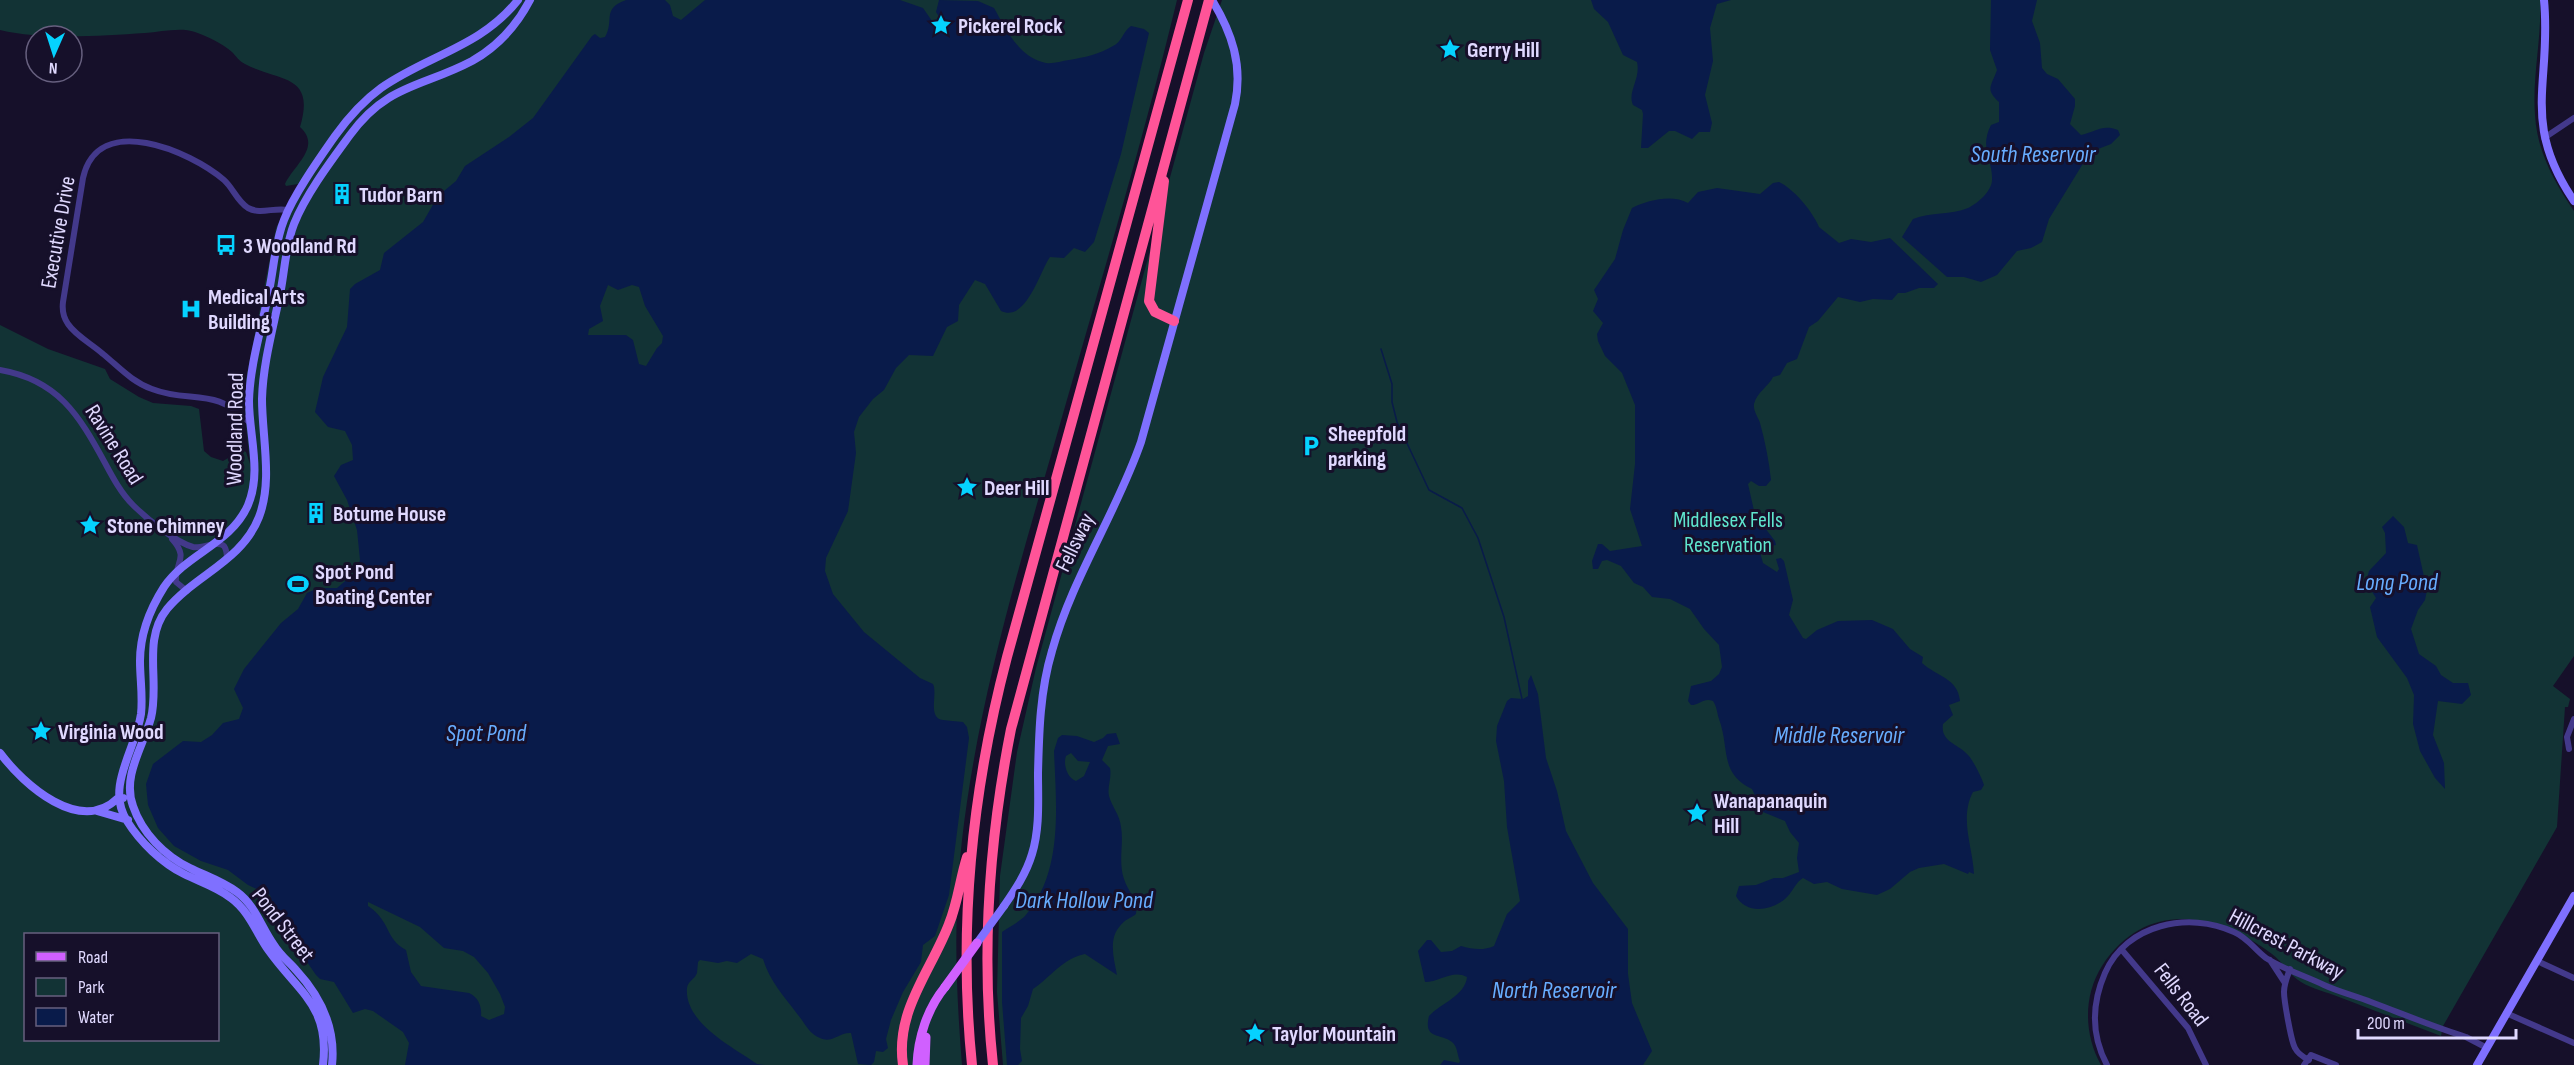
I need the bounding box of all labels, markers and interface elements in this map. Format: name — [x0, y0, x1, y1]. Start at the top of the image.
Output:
place icon: Pickerel Rock — [929, 13, 953, 37]
place label: Pickerel Rock — [958, 13, 1063, 40]
north arrow — [24, 24, 84, 84]
place icon: Gerry Hill — [1438, 37, 1462, 61]
place label: Gerry Hill — [1467, 37, 1539, 64]
text: N — [49, 58, 58, 77]
water label: South Reservoir — [1971, 140, 2097, 169]
street label: Executive Drive — [35, 174, 82, 291]
building icon: Tudor Barn — [330, 182, 354, 206]
place label: Tudor Barn — [359, 182, 443, 209]
bus stop icon: 3 Woodland Rd — [214, 233, 238, 257]
place label: 3 Woodland Rd — [243, 233, 356, 260]
place label: Medical Arts Building — [208, 284, 305, 336]
hospital icon: Medical Arts Building — [179, 297, 203, 321]
street label: Woodland Road — [221, 372, 250, 486]
street label: Ravine Road — [79, 400, 149, 490]
place label: Sheepfold parking — [1328, 421, 1406, 473]
parking icon: Sheepfold parking — [1299, 434, 1323, 458]
place icon: Deer Hill — [955, 475, 979, 499]
place label: Deer Hill — [984, 475, 1050, 502]
building icon: Botume House — [304, 501, 328, 525]
place label: Botume House — [333, 501, 446, 528]
park label: Middlesex Fells Reservation — [1673, 507, 1783, 559]
street label: Fellsway — [1050, 508, 1101, 576]
place icon: Stone Chimney — [78, 513, 102, 537]
place label: Stone Chimney — [107, 513, 225, 540]
place label: Spot Pond Boating Center — [315, 559, 432, 611]
water label: Long Pond — [2356, 568, 2439, 597]
sports icon: Spot Pond Boating Center — [286, 572, 310, 596]
place icon: Virginia Wood — [29, 719, 53, 743]
place label: Virginia Wood — [58, 719, 164, 746]
water label: Spot Pond — [446, 719, 527, 748]
water label: Middle Reservoir — [1774, 721, 1905, 750]
place label: Wanapanaquin Hill — [1714, 788, 1827, 840]
place icon: Wanapanaquin Hill — [1685, 801, 1709, 825]
street label: Pond Street — [245, 882, 320, 968]
water label: Dark Hollow Pond — [1015, 886, 1154, 915]
street label: Hillcrest Parkway — [2224, 903, 2349, 986]
legend — [24, 933, 219, 1041]
text: Road — [78, 947, 108, 968]
street label: Fells Road — [2148, 958, 2214, 1032]
water label: North Reservoir — [1492, 976, 1617, 1005]
text: Park — [78, 977, 104, 998]
scale bar — [2358, 1002, 2516, 1040]
text: Water — [78, 1007, 114, 1028]
text: 200 m — [2367, 1013, 2405, 1034]
place icon: Taylor Mountain — [1243, 1021, 1267, 1045]
place label: Taylor Mountain — [1272, 1021, 1396, 1048]

